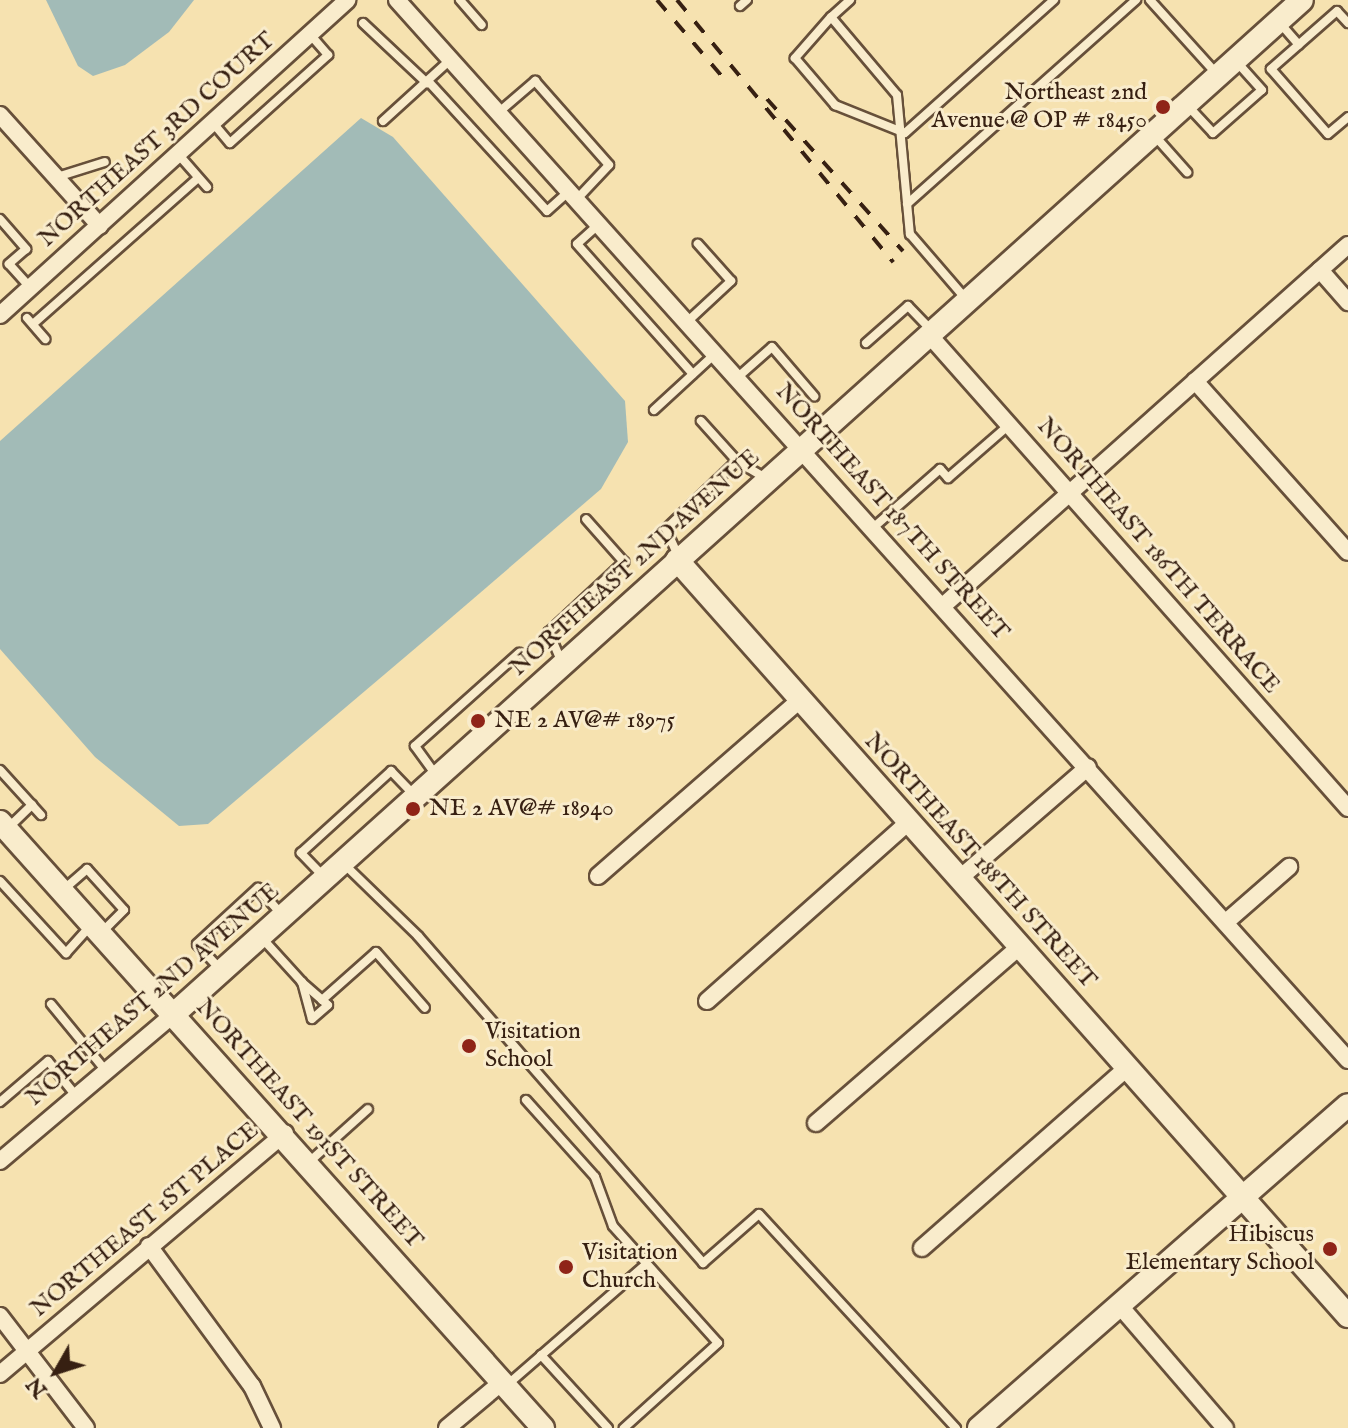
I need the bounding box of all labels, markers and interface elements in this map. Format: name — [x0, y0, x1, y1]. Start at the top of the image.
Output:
street label: NORTHEAST 3RD COURT — [33, 26, 281, 254]
place label: Northeast 2nd Avenue @ OP # 18450 — [931, 79, 1147, 135]
marker: Northeast 2nd Avenue @ OP # 18450 — [1154, 98, 1172, 116]
street label: NORTHEAST 187TH STREET — [769, 378, 1015, 646]
street label: NORTHEAST 186TH TERRACE — [1030, 412, 1286, 700]
street label: NORTHEAST 2ND AVENUE — [504, 443, 766, 683]
place label: NE 2 AV@# 18975 — [494, 707, 675, 735]
marker: NE 2 AV@# 18975 — [469, 712, 487, 730]
street label: NORTHEAST 188TH STREET — [858, 727, 1102, 995]
place label: NE 2 AV@# 18940 — [429, 795, 614, 823]
marker: NE 2 AV@# 18940 — [404, 800, 422, 818]
street label: NORTHEAST 2ND AVENUE — [21, 877, 285, 1113]
street label: NORTHEAST 191ST STREET — [189, 993, 429, 1255]
place label: Visitation School — [485, 1018, 581, 1074]
marker: Visitation School — [460, 1037, 478, 1055]
street label: NORTHEAST 1ST PLACE — [25, 1116, 265, 1324]
place label: Hibiscus Elementary School — [1126, 1221, 1314, 1277]
place label: Visitation Church — [582, 1239, 678, 1295]
marker: Hibiscus Elementary School — [1321, 1240, 1339, 1258]
marker: Visitation Church — [557, 1258, 575, 1276]
north arrow — [16, 1332, 96, 1412]
text: N — [20, 1371, 54, 1403]

